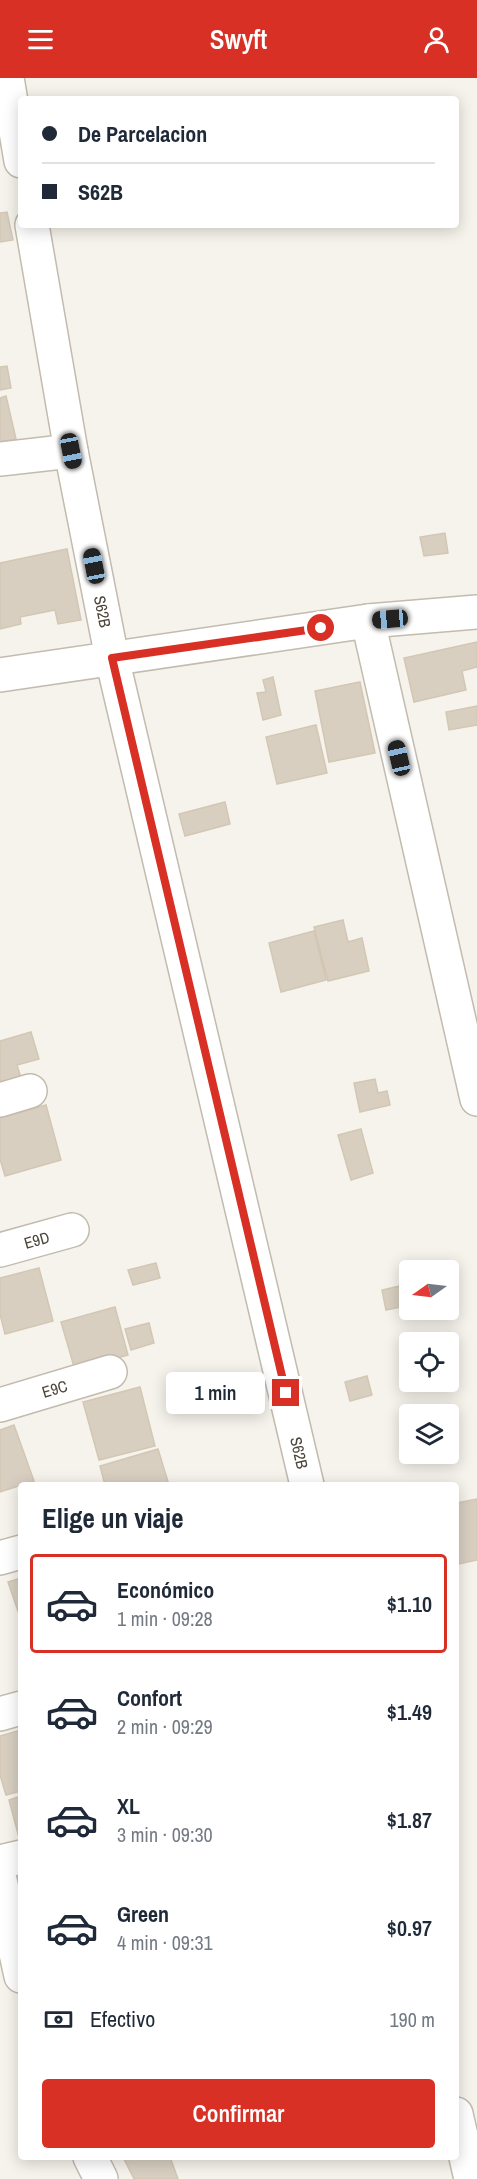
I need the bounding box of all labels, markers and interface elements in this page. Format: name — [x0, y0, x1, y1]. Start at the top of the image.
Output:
text: Swyft — [210, 21, 267, 57]
icon: menu — [24, 23, 57, 56]
icon: person — [420, 23, 453, 56]
text: De Parcelacion — [78, 119, 207, 149]
text: S62B — [78, 177, 123, 207]
car — [59, 432, 83, 470]
car — [82, 547, 106, 585]
street label: S62B — [89, 594, 117, 630]
car — [371, 608, 409, 630]
route start — [307, 614, 334, 641]
car — [386, 738, 412, 778]
street label: E9D — [21, 1226, 52, 1254]
north arrow — [399, 1260, 459, 1320]
map controls — [399, 1260, 459, 1464]
button: locate — [399, 1332, 459, 1392]
callout: 1 min — [166, 1372, 265, 1414]
street label: E9C — [39, 1374, 70, 1403]
text: 1 min — [194, 1379, 237, 1406]
route end — [272, 1379, 299, 1406]
button: layers — [399, 1404, 459, 1464]
street label: S62B — [285, 1435, 314, 1471]
text: Elige un viaje — [42, 1500, 184, 1536]
text: Económico — [117, 1575, 214, 1605]
icon: car — [45, 1577, 99, 1631]
text: $1.10 — [387, 1589, 432, 1619]
text: 1 min · 09:28 — [117, 1605, 213, 1632]
text: Confort — [117, 1683, 182, 1713]
icon: car — [45, 1685, 99, 1739]
text: $1.49 — [387, 1697, 432, 1727]
text: 2 min · 09:29 — [117, 1713, 213, 1740]
text: XL — [117, 1791, 140, 1821]
icon: car — [45, 1793, 99, 1847]
text: $1.87 — [387, 1805, 432, 1835]
text: 3 min · 09:30 — [117, 1821, 213, 1848]
text: Green — [117, 1899, 169, 1929]
icon: car — [45, 1901, 99, 1955]
text: $0.97 — [387, 1913, 432, 1943]
text: 4 min · 09:31 — [117, 1929, 213, 1956]
icon: cash — [42, 2003, 75, 2036]
text: Efectivo — [90, 2004, 155, 2034]
text: 190 m — [389, 2006, 435, 2033]
button: Confirmar — [42, 2079, 435, 2148]

